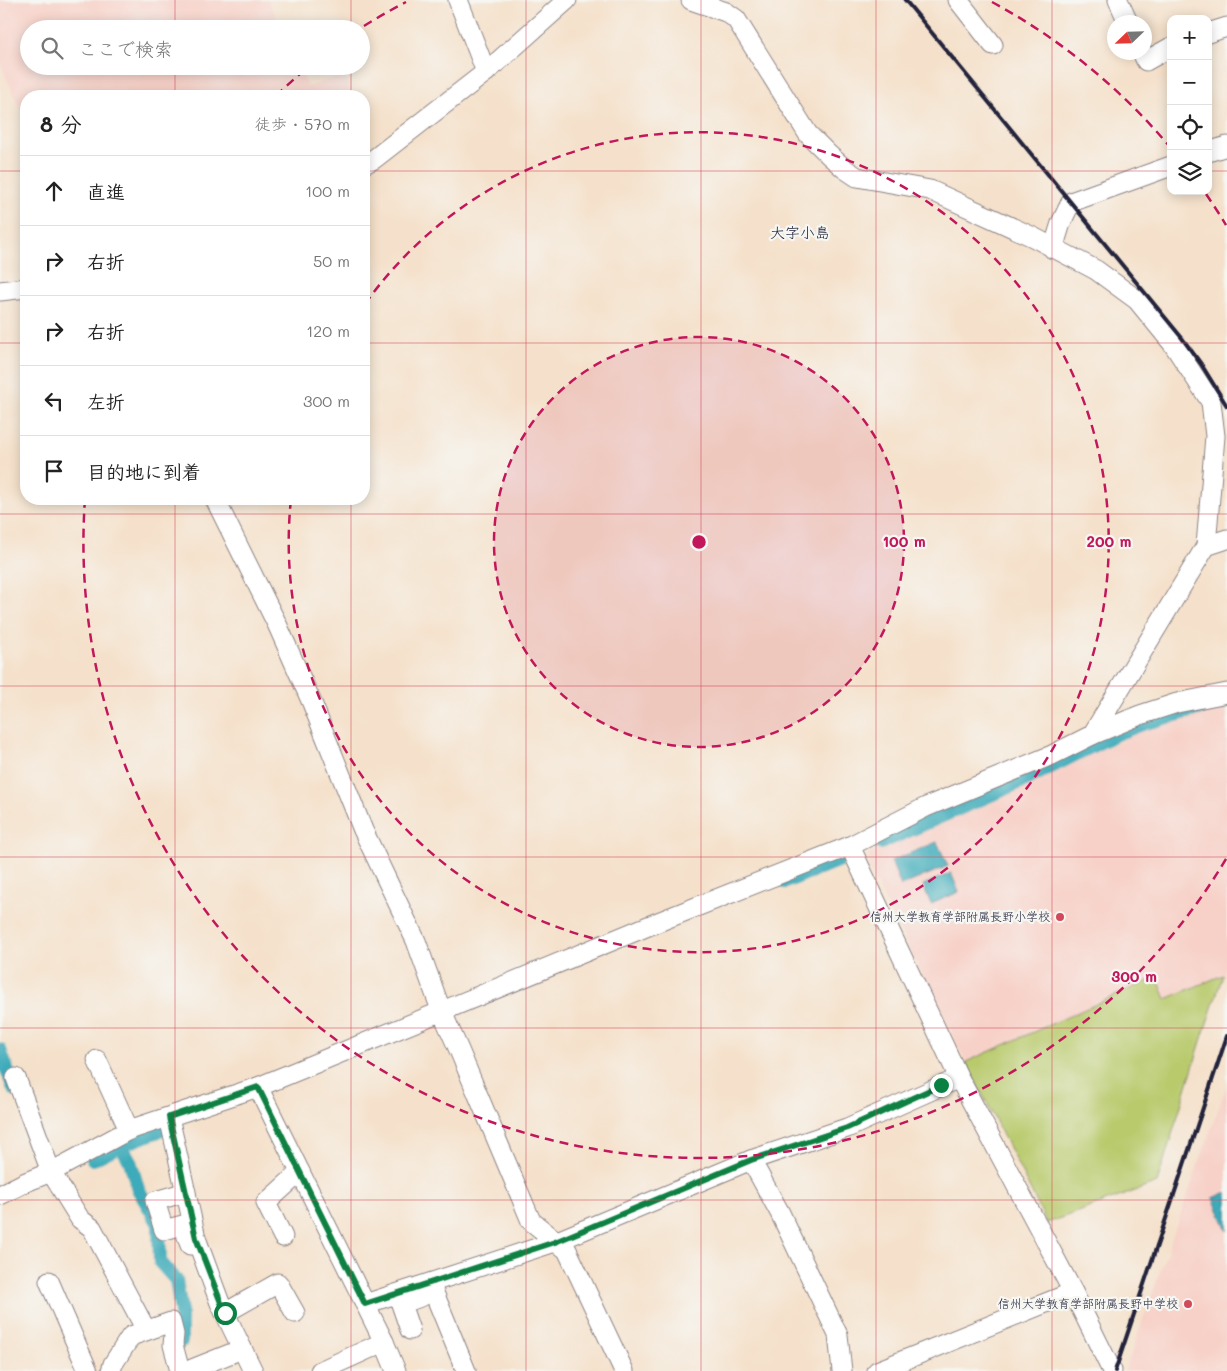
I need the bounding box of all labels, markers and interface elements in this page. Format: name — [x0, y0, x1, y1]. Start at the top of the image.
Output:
north arrow — [1107, 15, 1152, 60]
map controls — [1167, 15, 1212, 195]
button: + — [1167, 15, 1212, 60]
search box — [20, 20, 370, 75]
icon: search — [38, 34, 66, 62]
text: ここで検索 — [78, 36, 173, 61]
button: − — [1167, 60, 1212, 105]
button: locate — [1167, 105, 1212, 150]
text: 8 分 — [40, 110, 82, 137]
text: 徒歩 · 570 m — [255, 113, 350, 134]
button: layers — [1167, 150, 1212, 195]
icon: ahead — [40, 177, 68, 205]
text: 直進 — [87, 179, 125, 204]
text: 100 m — [305, 180, 350, 201]
district label: 大字小島 — [770, 222, 830, 242]
icon: right — [40, 247, 68, 275]
text: 右折 — [87, 249, 125, 274]
text: 50 m — [313, 250, 350, 271]
icon: right — [40, 317, 68, 345]
text: 右折 — [87, 319, 125, 344]
text: 120 m — [306, 320, 350, 341]
icon: left — [40, 387, 68, 415]
text: 左折 — [87, 389, 125, 414]
text: 300 m — [303, 390, 350, 411]
icon: arrive — [40, 457, 68, 485]
text: 目的地に到着 — [87, 459, 201, 484]
text: 100 m — [882, 531, 926, 551]
text: 200 m — [1087, 531, 1132, 551]
centre of rings — [690, 533, 708, 551]
place label: 信州大学教育学部附属長野小学校 — [870, 908, 1050, 924]
marker: 信州大学教育学部附属長野小学校 — [1054, 911, 1066, 923]
text: 300 m — [1111, 966, 1157, 986]
route end — [930, 1074, 953, 1097]
place label: 信州大学教育学部附属長野中学校 — [998, 1295, 1178, 1311]
marker: 信州大学教育学部附属長野中学校 — [1182, 1298, 1194, 1310]
route start — [214, 1302, 237, 1325]

